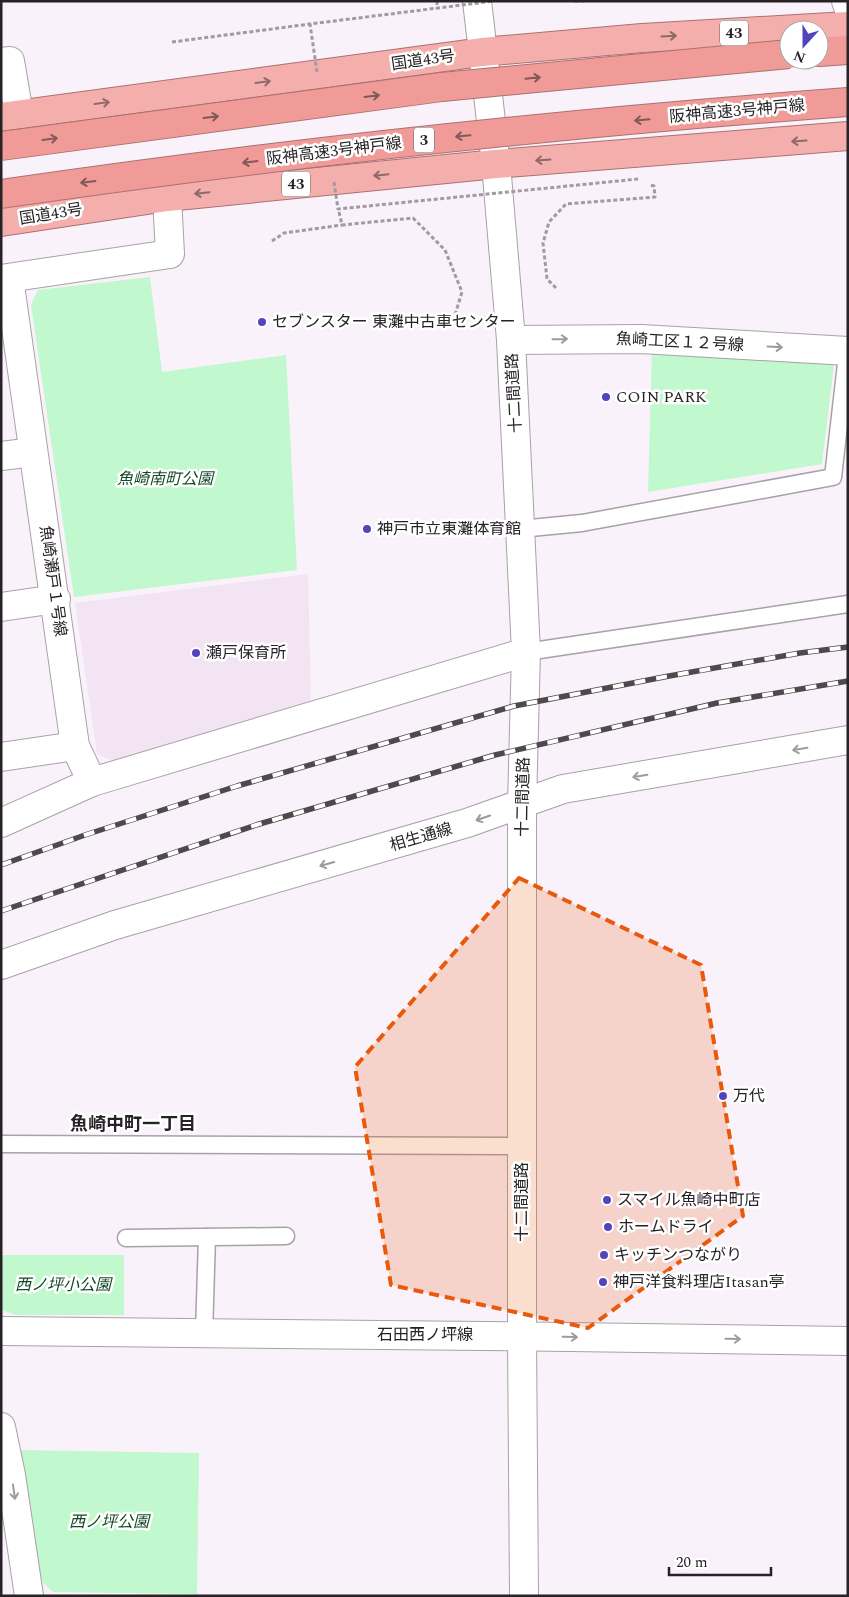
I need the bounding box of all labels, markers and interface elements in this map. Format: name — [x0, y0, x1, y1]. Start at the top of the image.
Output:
road number: 43 — [720, 20, 748, 46]
north arrow — [779, 20, 829, 70]
one-way arrow — [661, 32, 677, 41]
street label: 国道43号 — [390, 44, 456, 76]
text: N — [790, 45, 809, 69]
one-way arrow — [525, 73, 541, 83]
one-way arrow — [254, 76, 270, 86]
one-way arrow — [363, 91, 379, 101]
street label: 阪神高速3号神戸線 — [668, 93, 806, 129]
one-way arrow — [93, 98, 109, 108]
one-way arrow — [202, 112, 218, 122]
one-way arrow — [635, 115, 651, 124]
road number: 3 — [414, 128, 434, 152]
street label: 阪神高速3号神戸線 — [265, 131, 403, 171]
one-way arrow — [455, 131, 471, 141]
one-way arrow — [41, 134, 57, 144]
one-way arrow — [791, 136, 807, 145]
one-way arrow — [536, 156, 552, 165]
one-way arrow — [242, 157, 258, 167]
one-way arrow — [374, 170, 390, 180]
road number: 43 — [282, 172, 310, 196]
one-way arrow — [81, 177, 97, 187]
one-way arrow — [195, 189, 211, 198]
street label: 国道43号 — [18, 197, 84, 231]
place label: セブンスター 東灘中古車センター — [272, 310, 516, 334]
marker: セブンスター 東灘中古車センター — [256, 316, 268, 328]
street label: 魚崎工区１２号線 — [615, 327, 745, 357]
one-way arrow — [552, 334, 568, 344]
one-way arrow — [767, 342, 783, 351]
street label: 十二間道路 — [500, 352, 528, 434]
place label: COIN PARK — [616, 385, 707, 409]
marker: COIN PARK — [600, 391, 612, 403]
park label: 魚崎南町公園 — [117, 467, 215, 491]
place label: 神戸市立東灘体育館 — [377, 517, 521, 541]
marker: 神戸市立東灘体育館 — [361, 523, 373, 535]
street label: 魚崎瀬戸１号線 — [33, 524, 73, 638]
place label: 瀬戸保育所 — [206, 641, 286, 665]
marker: 瀬戸保育所 — [190, 647, 202, 659]
one-way arrow — [792, 744, 808, 754]
street label: 十二間道路 — [510, 757, 536, 837]
one-way arrow — [632, 772, 648, 782]
one-way arrow — [476, 814, 491, 823]
street label: 相生通線 — [387, 817, 455, 857]
one-way arrow — [320, 859, 336, 869]
place label: 万代 — [733, 1084, 765, 1108]
marker: 万代 — [717, 1090, 729, 1102]
district label: 魚崎中町一丁目 — [70, 1111, 196, 1138]
street label: 十二間道路 — [510, 1162, 534, 1242]
place label: スマイル魚崎中町店 — [617, 1188, 761, 1212]
marker: スマイル魚崎中町店 — [601, 1194, 613, 1206]
place label: ホームドライ — [618, 1215, 714, 1239]
marker: ホームドライ — [602, 1221, 614, 1233]
place label: キッチンつながり — [614, 1243, 742, 1267]
marker: キッチンつながり — [598, 1249, 610, 1261]
place label: 神戸洋食料理店Itasan亭 — [613, 1270, 785, 1294]
park label: 西ノ坪小公園 — [15, 1273, 113, 1297]
marker: 神戸洋食料理店Itasan亭 — [597, 1276, 609, 1288]
street label: 石田西ノ坪線 — [377, 1323, 473, 1347]
one-way arrow — [562, 1332, 578, 1342]
one-way arrow — [725, 1335, 741, 1344]
one-way arrow — [9, 1484, 19, 1500]
park label: 西ノ坪公園 — [69, 1510, 151, 1534]
scale bar — [669, 1544, 772, 1576]
text: 20 m — [676, 1551, 708, 1574]

